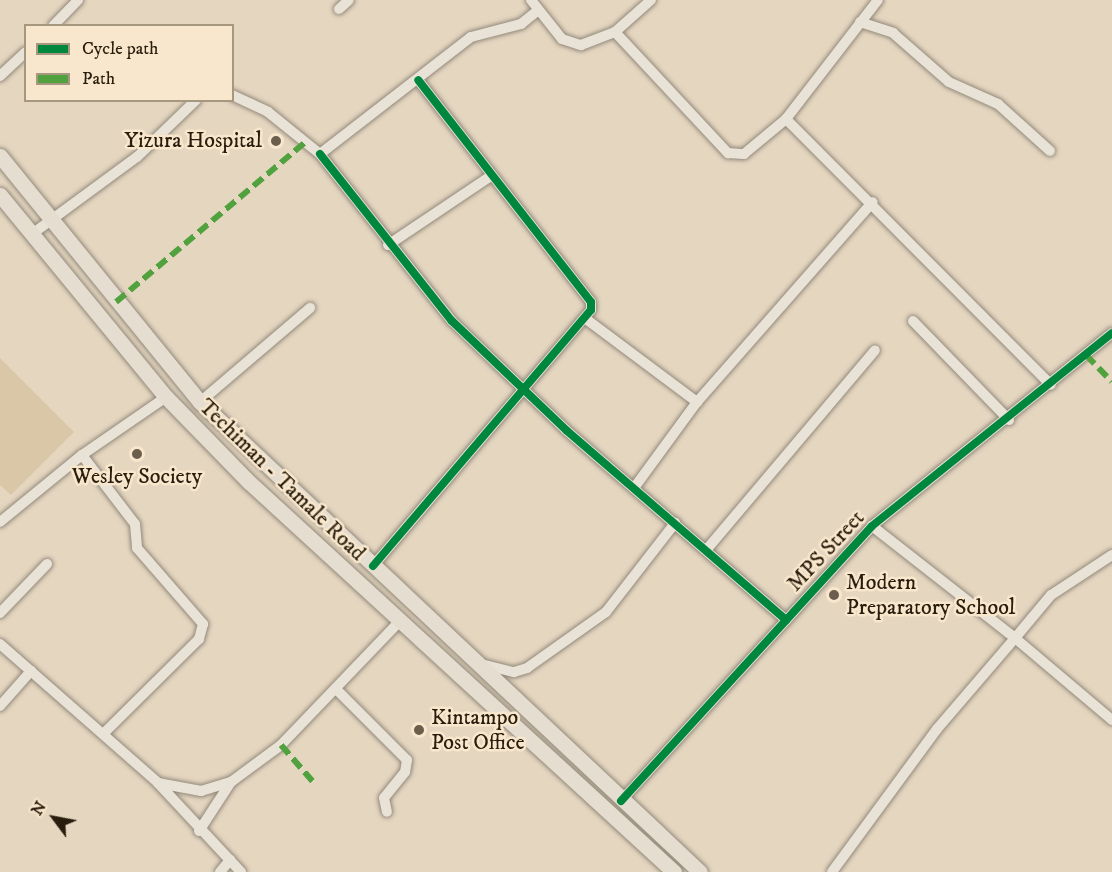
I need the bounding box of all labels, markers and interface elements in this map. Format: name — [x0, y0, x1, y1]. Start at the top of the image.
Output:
legend — [24, 24, 234, 102]
text: Cycle path — [82, 38, 159, 60]
text: Path — [82, 68, 115, 90]
place label: Yizura Hospital — [124, 128, 262, 154]
marker: Yizura Hospital — [267, 132, 285, 150]
street label: Techiman - Tamale Road — [193, 393, 371, 567]
marker: Wesley Society — [130, 447, 144, 461]
place label: Wesley Society — [72, 464, 202, 490]
street label: MPS Street — [782, 505, 870, 597]
place label: Modern Preparatory School — [846, 569, 1015, 620]
marker: Modern Preparatory School — [827, 588, 841, 602]
place label: Kintampo Post Office — [431, 704, 524, 756]
marker: Kintampo Post Office — [412, 723, 426, 737]
north arrow — [24, 788, 84, 848]
text: N — [27, 798, 51, 819]

